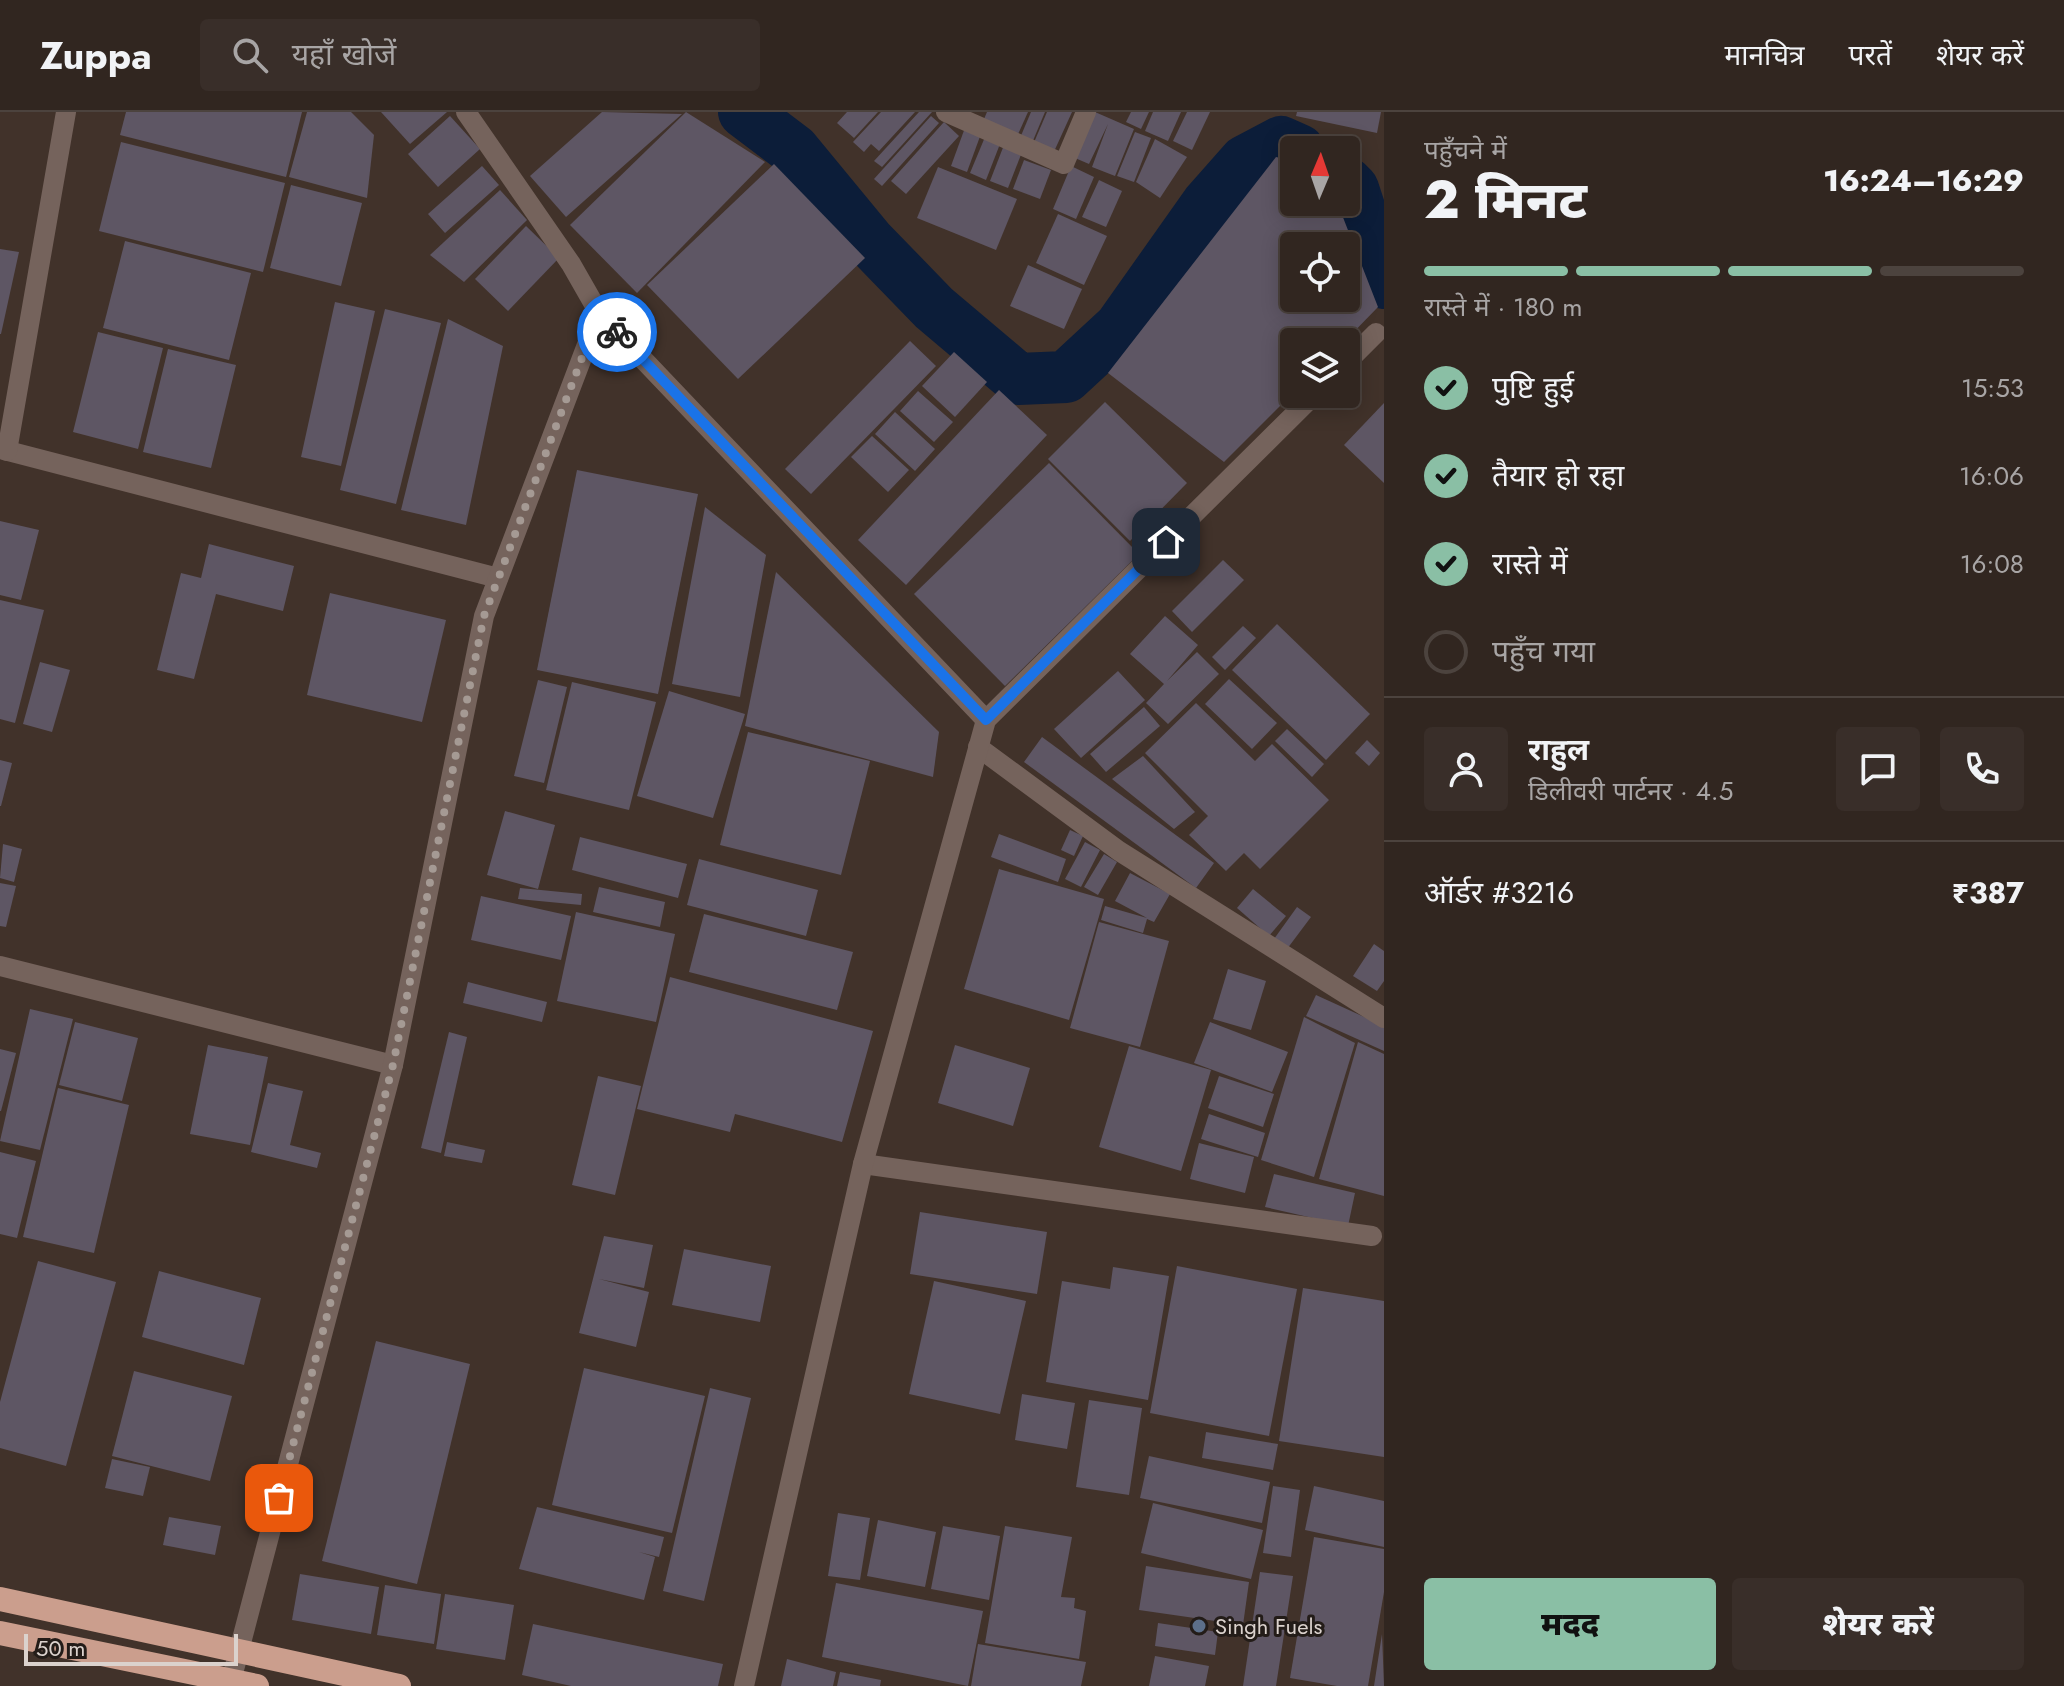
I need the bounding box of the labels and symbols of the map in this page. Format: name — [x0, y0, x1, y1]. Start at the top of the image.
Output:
north arrow — [1280, 136, 1360, 216]
courier — [577, 292, 657, 372]
pin — [1132, 508, 1200, 576]
pin — [245, 1464, 313, 1532]
place label: Singh Fuels — [1215, 1610, 1323, 1642]
marker: Singh Fuels — [1190, 1617, 1208, 1635]
scale bar — [24, 1630, 238, 1666]

